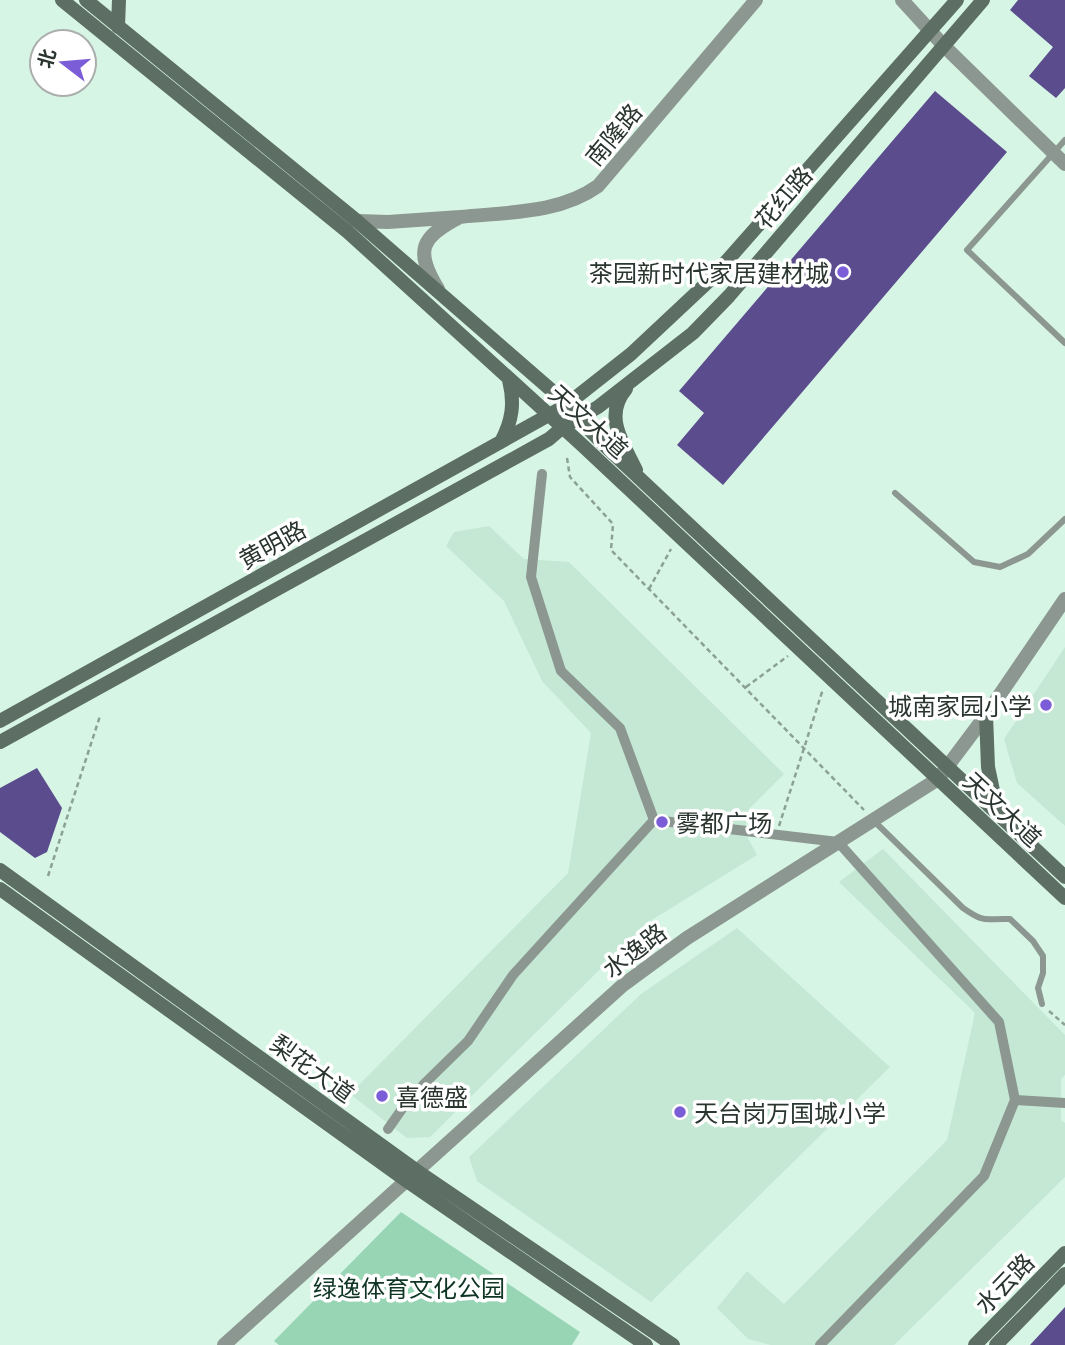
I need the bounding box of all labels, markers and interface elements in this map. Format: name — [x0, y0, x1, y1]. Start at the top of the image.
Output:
north arrow — [28, 28, 98, 98]
text: 北 — [32, 46, 62, 71]
street label: 南隆路 — [577, 96, 649, 172]
street label: 花红路 — [747, 159, 819, 235]
place label: 茶园新时代家居建材城 — [589, 256, 829, 289]
marker: 茶园新时代家居建材城 — [835, 264, 851, 280]
street label: 天文大道 — [542, 377, 636, 465]
street label: 黄明路 — [233, 512, 311, 576]
place label: 城南家园小学 — [888, 689, 1032, 722]
marker: 城南家园小学 — [1038, 697, 1054, 713]
street label: 天文大道 — [957, 764, 1049, 854]
place label: 雾都广场 — [676, 806, 772, 839]
marker: 雾都广场 — [654, 814, 670, 830]
street label: 水逸路 — [595, 915, 673, 985]
street label: 梨花大道 — [264, 1026, 362, 1110]
place label: 喜德盛 — [396, 1080, 468, 1113]
marker: 喜德盛 — [374, 1088, 390, 1104]
place label: 天台岗万国城小学 — [694, 1096, 886, 1129]
marker: 天台岗万国城小学 — [672, 1104, 688, 1120]
street label: 水云路 — [967, 1246, 1041, 1320]
park label: 绿逸体育文化公园 — [313, 1271, 505, 1304]

